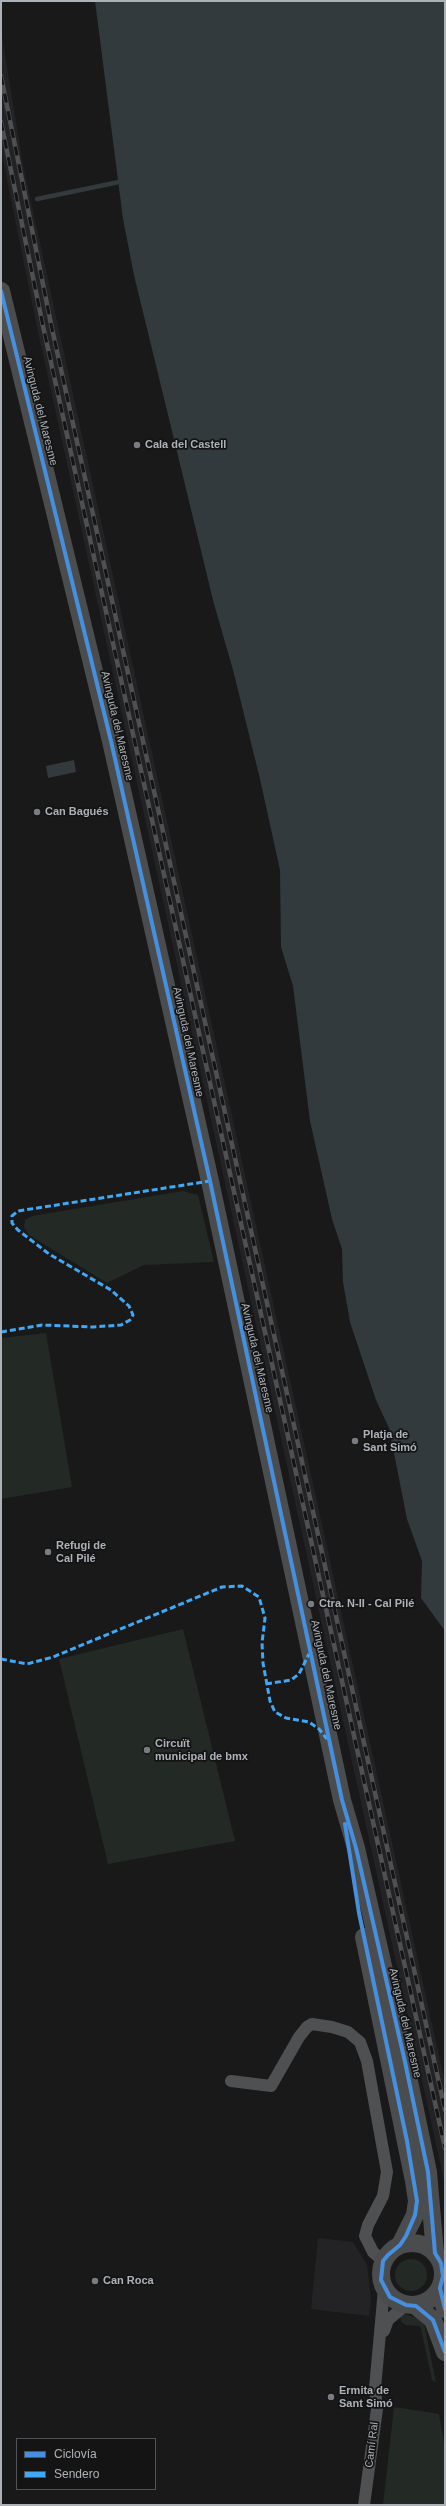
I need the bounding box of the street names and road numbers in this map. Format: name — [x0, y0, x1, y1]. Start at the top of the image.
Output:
street label: Avinguda del Maresme — [20, 355, 60, 467]
street label: Avinguda del Maresme — [98, 670, 136, 782]
street label: Avinguda del Maresme — [170, 986, 206, 1098]
street label: Avinguda del Maresme — [238, 1302, 276, 1414]
street label: Avinguda del Maresme — [308, 1619, 344, 1731]
street label: Avinguda del Maresme — [386, 1967, 424, 2079]
street label: Camí Ral — [363, 2421, 381, 2469]

